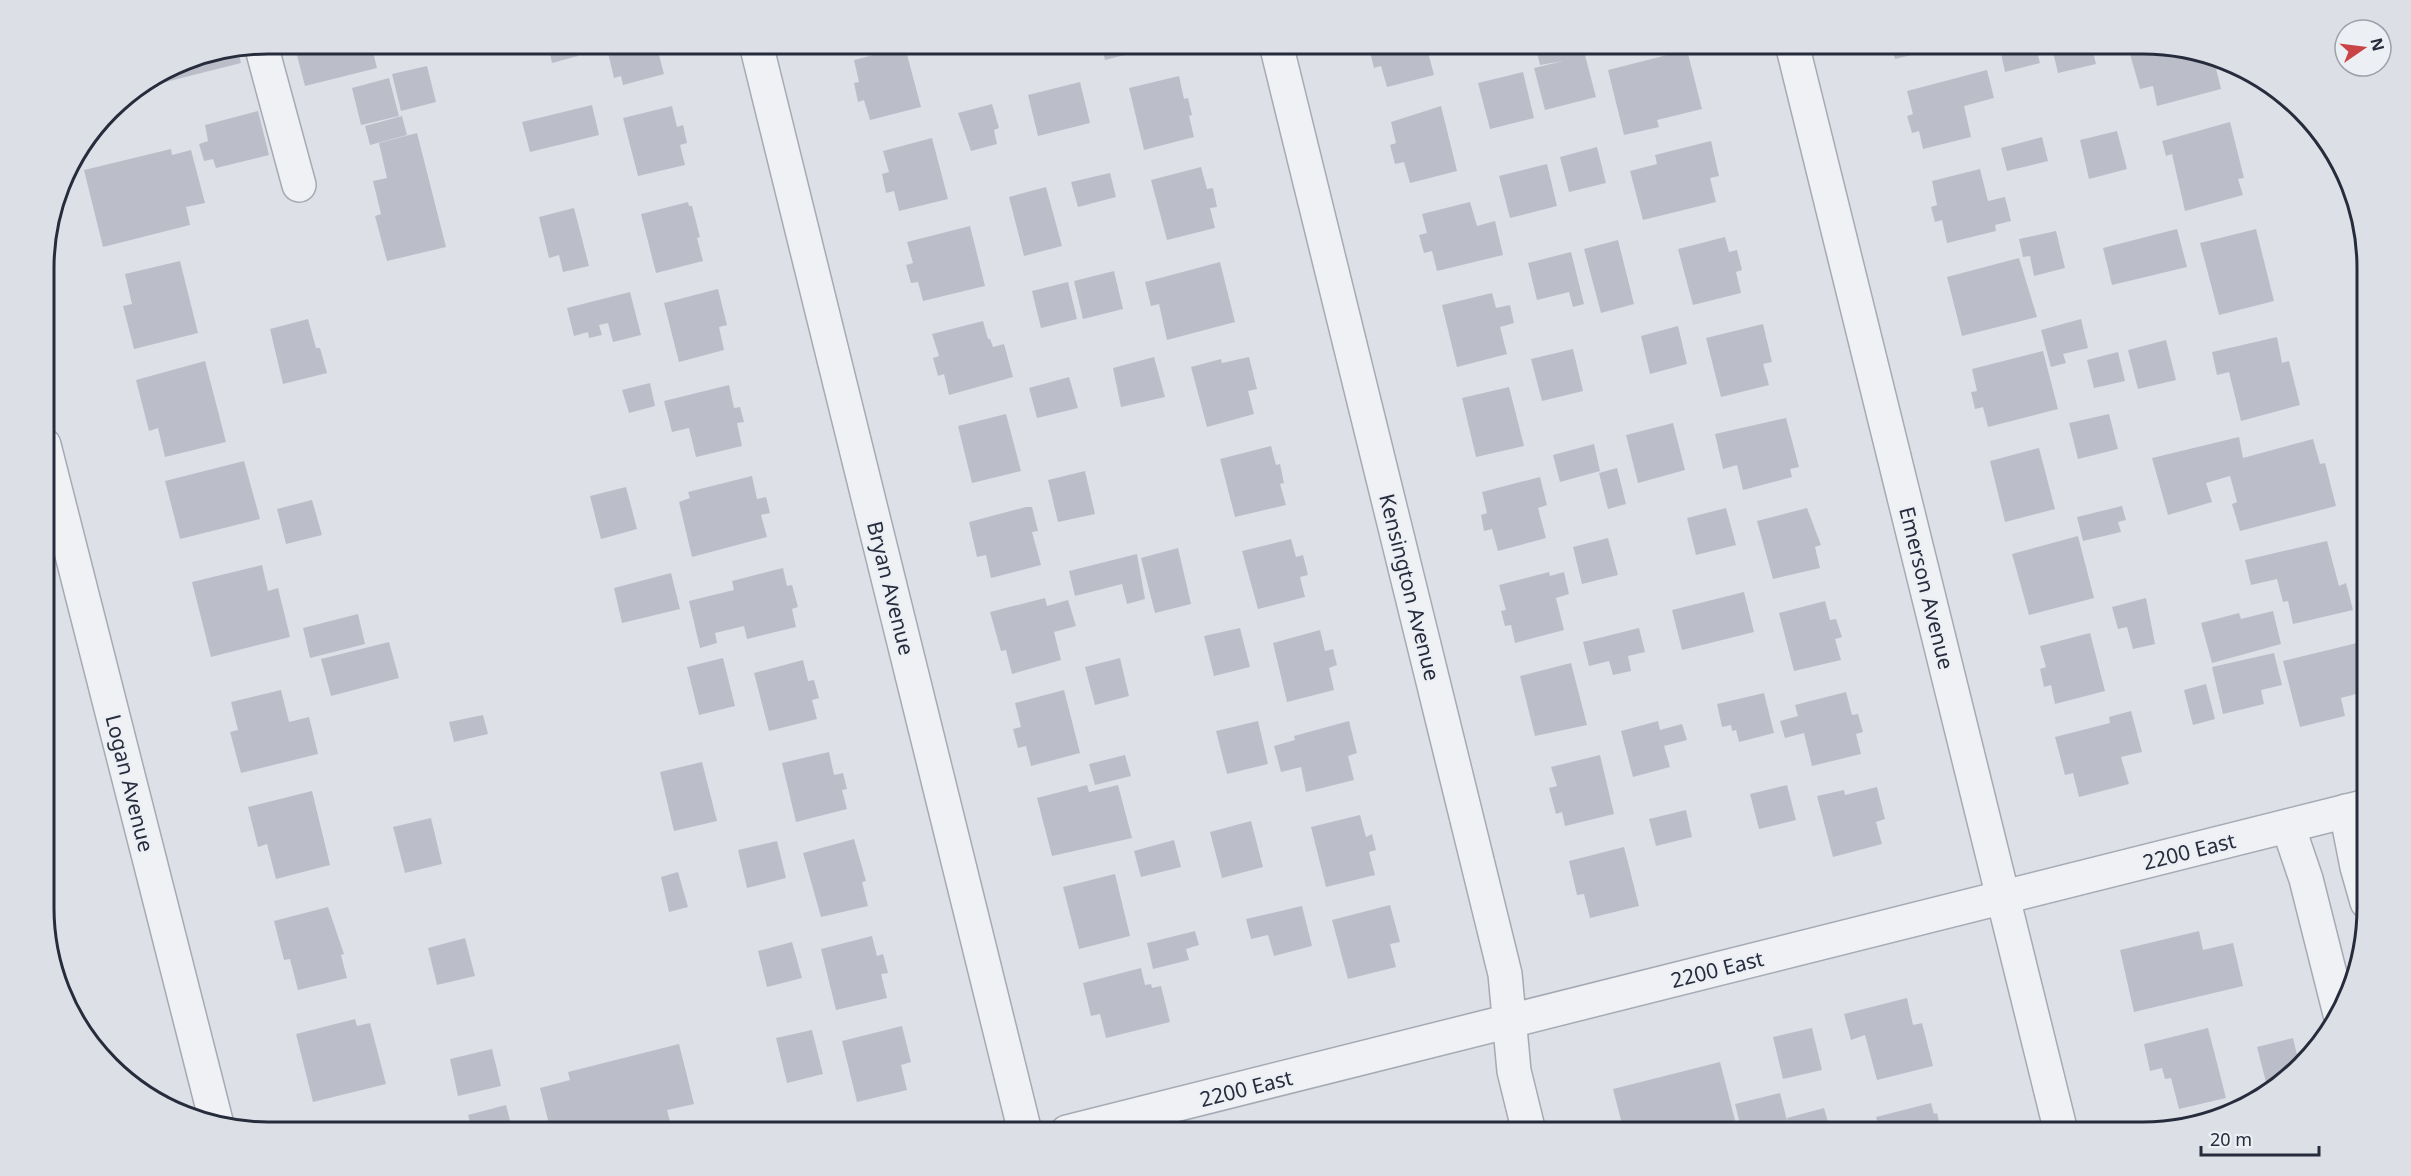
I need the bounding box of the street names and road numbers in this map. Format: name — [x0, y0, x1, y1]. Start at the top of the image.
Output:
street label: Kensington Avenue — [1373, 491, 1447, 683]
street label: Emerson Avenue — [1893, 504, 1961, 672]
street label: Bryan Avenue — [861, 518, 921, 658]
street label: Logan Avenue — [99, 711, 161, 855]
street label: 2200 East — [2140, 826, 2239, 876]
street label: 2200 East — [1668, 944, 1767, 994]
street label: 2200 East — [1197, 1063, 1296, 1113]

